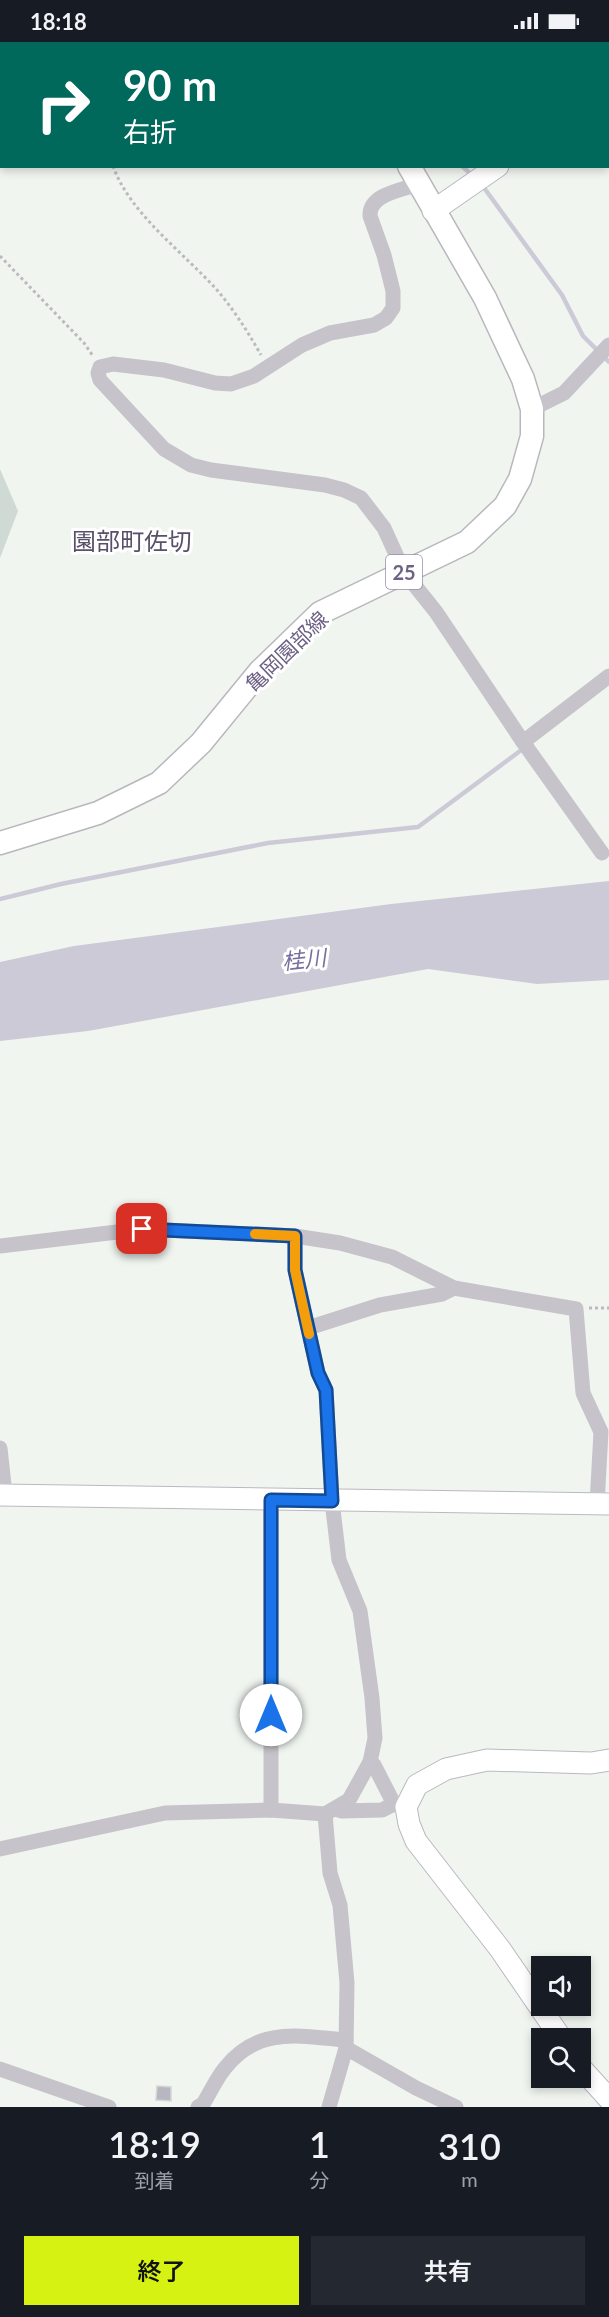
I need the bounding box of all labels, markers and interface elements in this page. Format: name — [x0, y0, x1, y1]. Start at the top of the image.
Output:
text: 18:18 — [30, 8, 87, 35]
text: 90 m — [123, 60, 217, 110]
icon: right — [24, 66, 102, 144]
text: 右折 — [123, 115, 177, 148]
district label: 園部町佐切 — [72, 526, 192, 555]
road number: 25 — [386, 555, 422, 589]
street label: 亀岡園部線 — [240, 606, 332, 696]
water label: 桂川 — [281, 943, 329, 975]
pin — [116, 1203, 167, 1254]
icon: arrive — [125, 1212, 158, 1245]
position arrow — [239, 1683, 303, 1747]
map controls — [531, 1956, 591, 2088]
button: sound — [531, 1956, 591, 2016]
button: search — [531, 2028, 591, 2088]
text: 18:19 — [108, 2122, 201, 2166]
text: 1 — [309, 2122, 330, 2166]
text: 310 — [438, 2124, 501, 2168]
text: m — [461, 2167, 478, 2191]
text: 到着 — [135, 2168, 175, 2192]
text: 分 — [309, 2168, 329, 2192]
button: 終了 — [24, 2236, 299, 2305]
button: 共有 — [311, 2236, 585, 2305]

